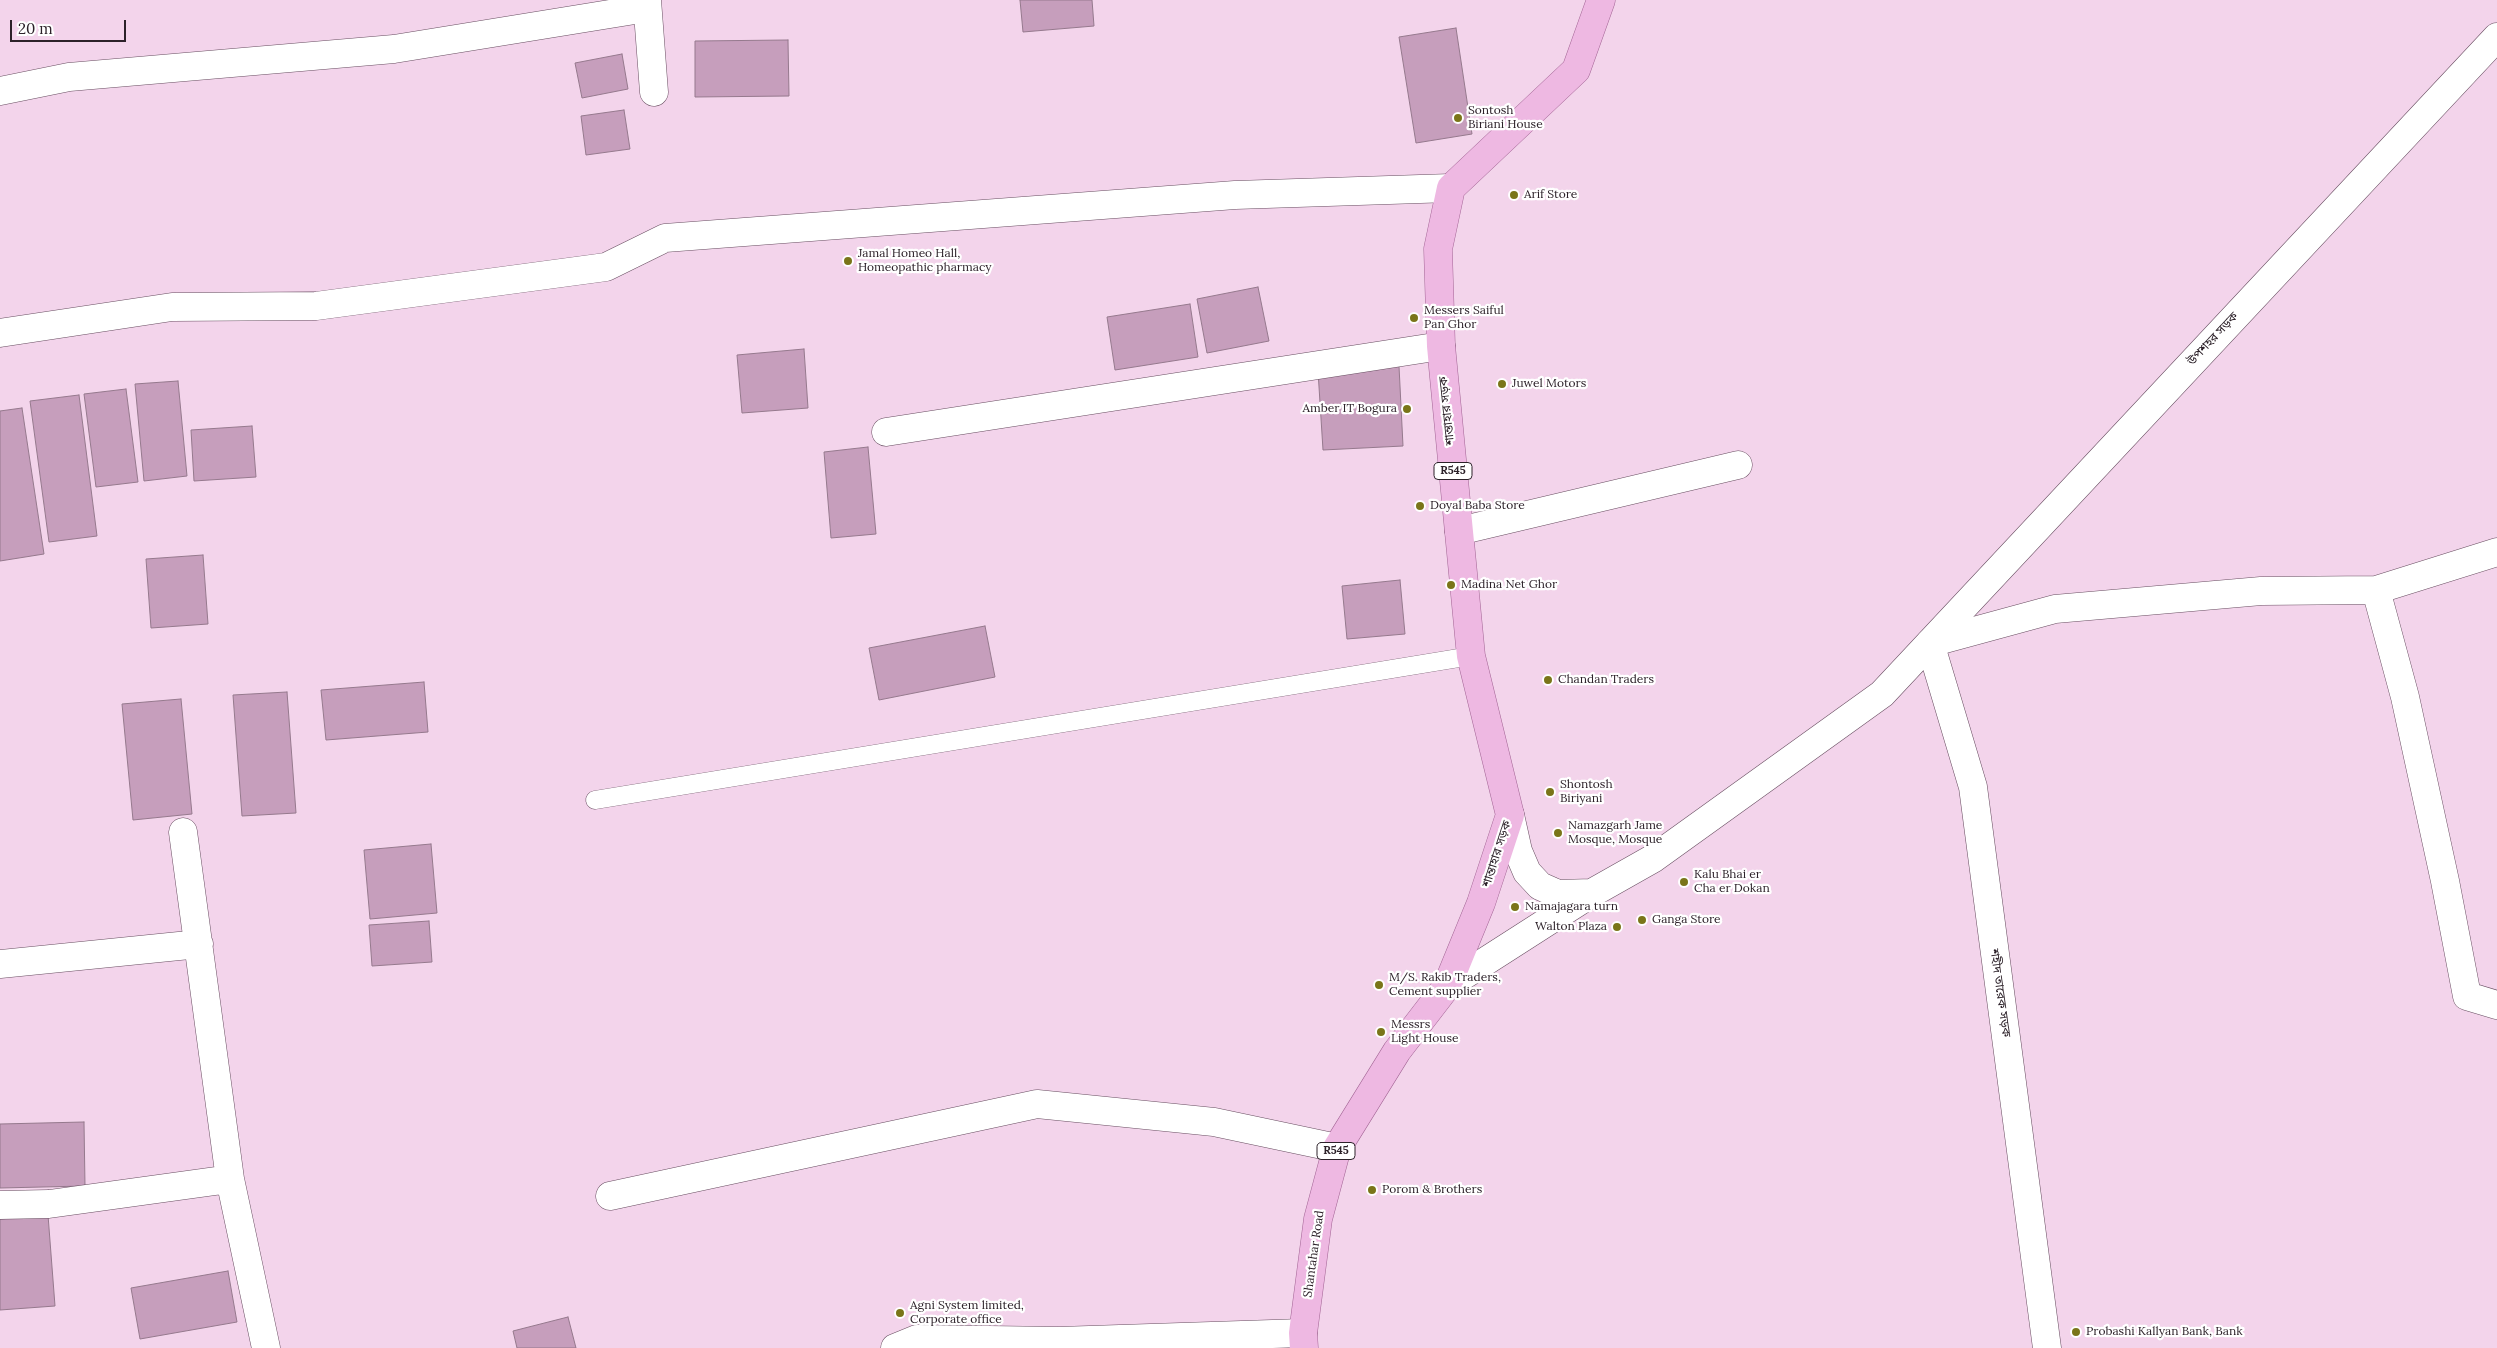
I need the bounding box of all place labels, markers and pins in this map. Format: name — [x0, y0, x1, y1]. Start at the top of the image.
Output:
place label: Sontosh Biriani House — [1468, 104, 1543, 132]
marker: Sontosh Biriani House — [1452, 112, 1464, 124]
place label: Arif Store — [1524, 188, 1577, 202]
marker: Arif Store — [1508, 189, 1520, 201]
place label: Jamal Homeo Hall, Homeopathic pharmacy — [858, 247, 992, 275]
marker: Jamal Homeo Hall, Homeopathic pharmacy — [842, 255, 854, 267]
place label: Messers Saiful Pan Ghor — [1424, 304, 1504, 332]
marker: Messers Saiful Pan Ghor — [1408, 312, 1420, 324]
place label: Juwel Motors — [1512, 377, 1586, 391]
marker: Juwel Motors — [1496, 378, 1508, 390]
place label: Amber IT Bogura — [1302, 402, 1397, 416]
marker: Amber IT Bogura — [1401, 403, 1413, 415]
place label: Doyal Baba Store — [1430, 499, 1525, 513]
marker: Doyal Baba Store — [1414, 500, 1426, 512]
place label: Madina Net Ghor — [1461, 578, 1557, 592]
marker: Madina Net Ghor — [1445, 579, 1457, 591]
place label: Chandan Traders — [1558, 673, 1654, 687]
marker: Chandan Traders — [1542, 674, 1554, 686]
place label: Shontosh Biriyani — [1560, 778, 1613, 806]
marker: Shontosh Biriyani — [1544, 786, 1556, 798]
place label: Namazgarh Jame Mosque, Mosque — [1568, 819, 1662, 847]
marker: Namazgarh Jame Mosque, Mosque — [1552, 827, 1564, 839]
place label: Kalu Bhai er Cha er Dokan — [1694, 868, 1770, 896]
marker: Kalu Bhai er Cha er Dokan — [1678, 876, 1690, 888]
place label: Namajagara turn — [1525, 900, 1618, 914]
marker: Namajagara turn — [1509, 901, 1521, 913]
place label: Ganga Store — [1652, 913, 1721, 927]
marker: Ganga Store — [1636, 914, 1648, 926]
place label: Walton Plaza — [1535, 920, 1607, 934]
marker: Walton Plaza — [1611, 921, 1623, 933]
place label: M/S. Rakib Traders, Cement supplier — [1389, 971, 1501, 999]
marker: M/S. Rakib Traders, Cement supplier — [1373, 979, 1385, 991]
place label: Messrs Light House — [1391, 1018, 1458, 1046]
marker: Messrs Light House — [1375, 1026, 1387, 1038]
place label: Porom & Brothers — [1382, 1183, 1482, 1197]
marker: Porom & Brothers — [1366, 1184, 1378, 1196]
place label: Agni System limited, Corporate office — [910, 1299, 1024, 1327]
marker: Agni System limited, Corporate office — [894, 1307, 906, 1319]
place label: Probashi Kallyan Bank, Bank — [2086, 1325, 2243, 1339]
marker: Probashi Kallyan Bank, Bank — [2070, 1326, 2082, 1338]

